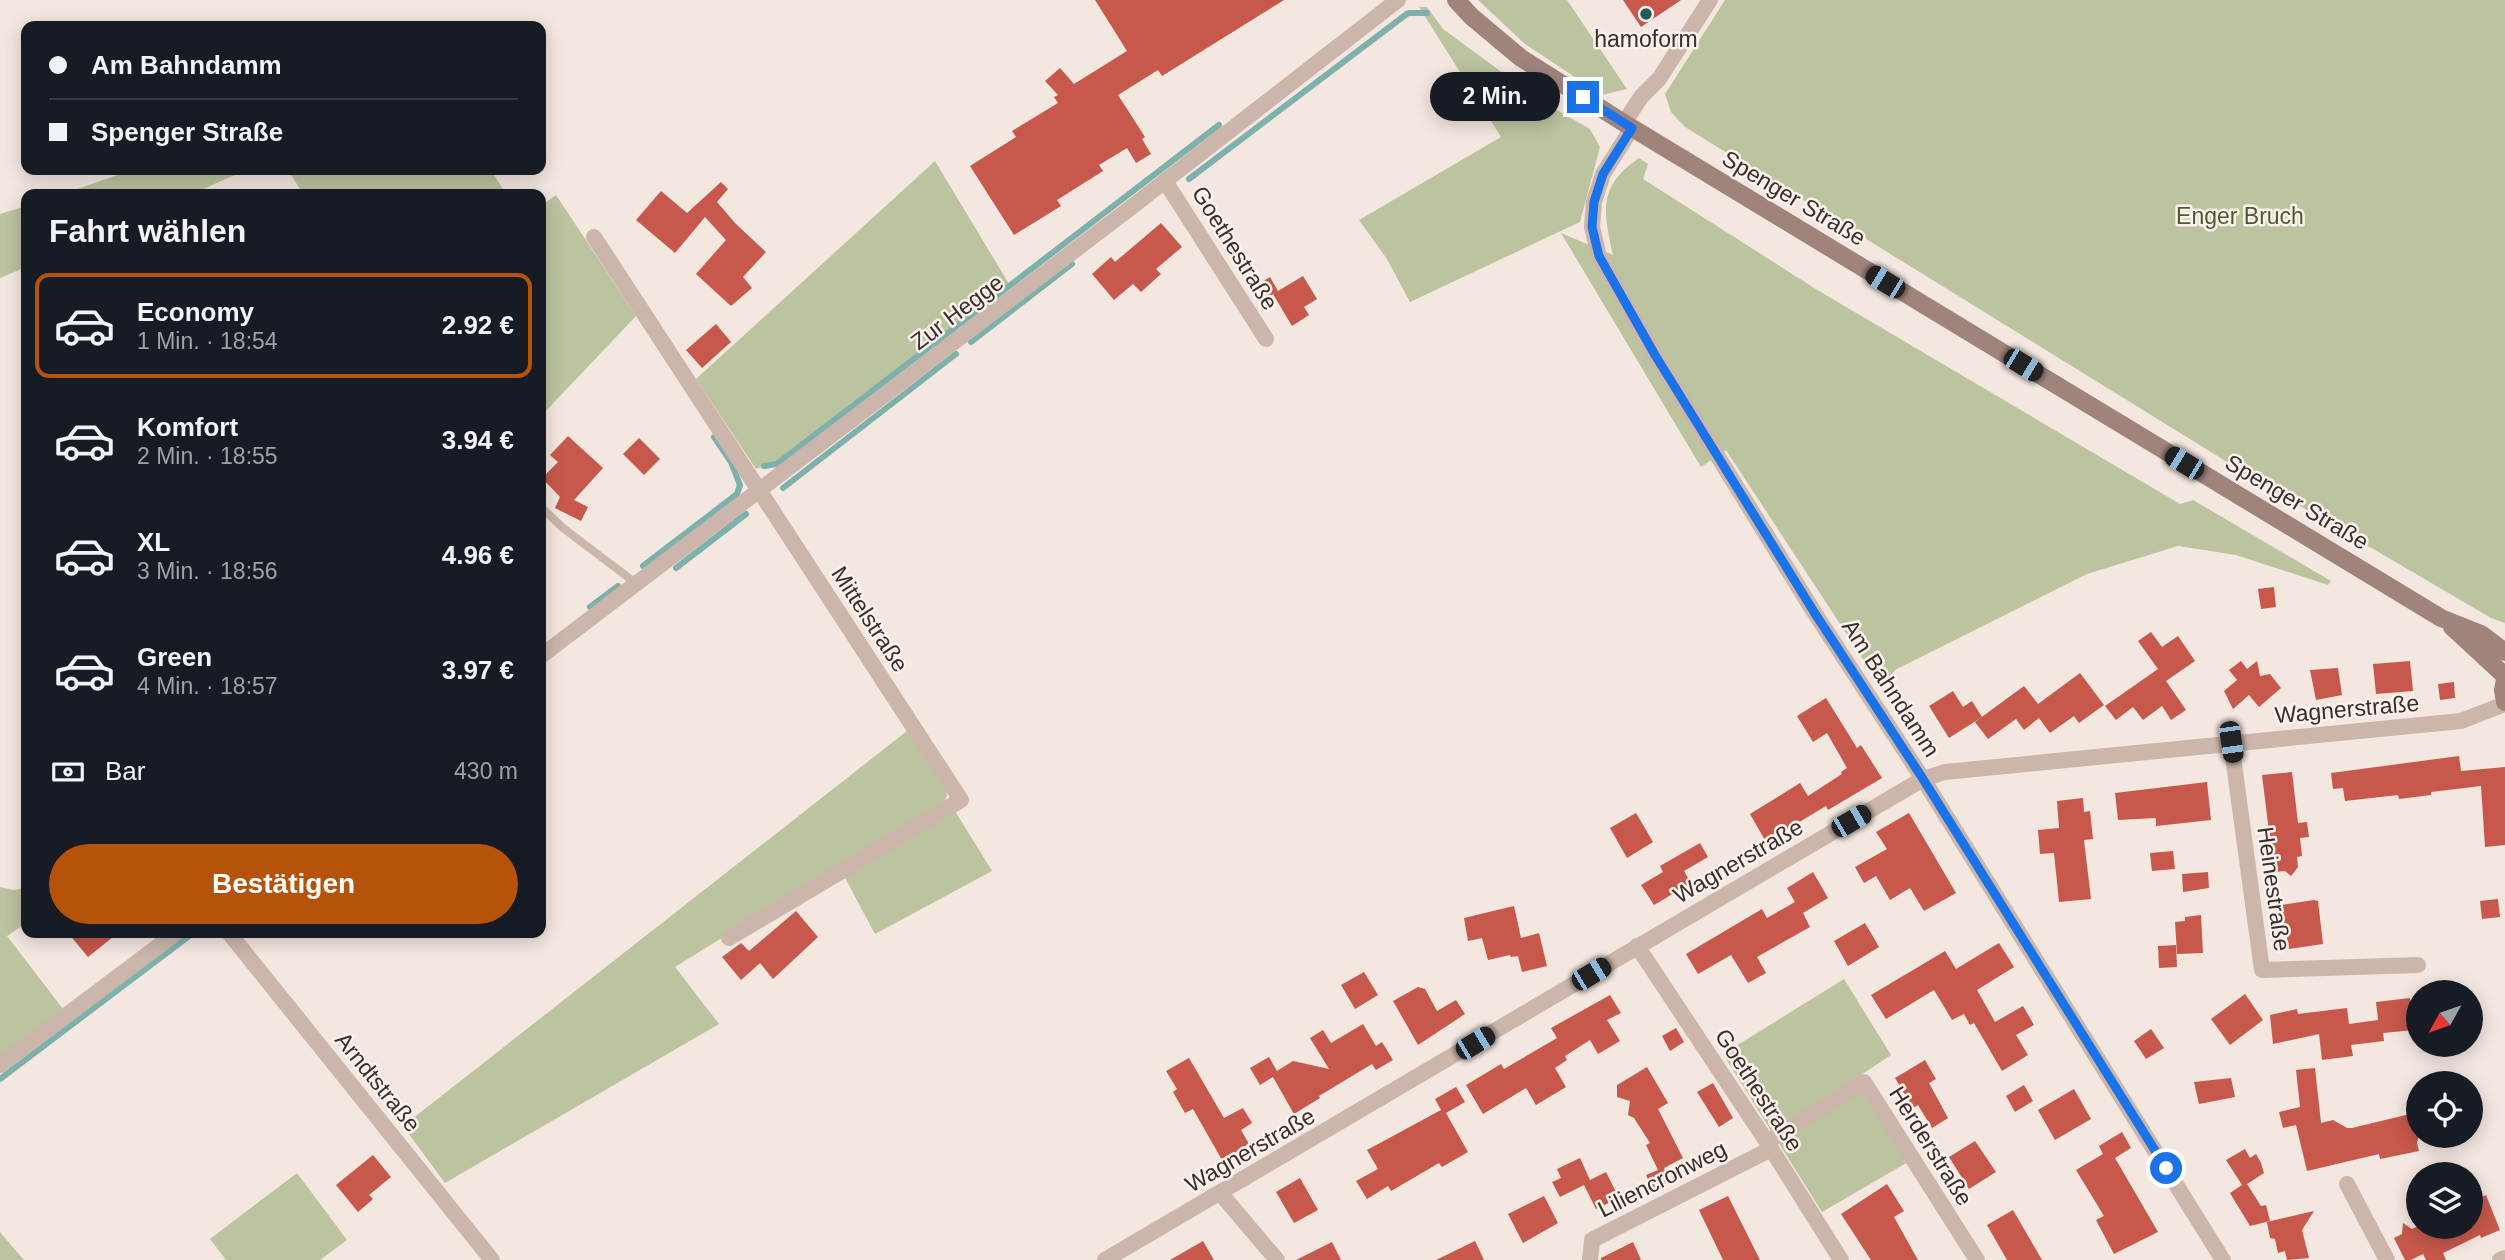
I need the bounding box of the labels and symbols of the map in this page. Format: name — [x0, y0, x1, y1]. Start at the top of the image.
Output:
marker: hamoform — [1638, 6, 1654, 22]
place label: hamoform — [1594, 26, 1698, 52]
callout: 2 Min. — [1429, 72, 1558, 122]
route end — [1567, 81, 1599, 113]
street label: Spenger Straße — [1718, 145, 1870, 251]
street label: Goethestraße — [1187, 181, 1283, 315]
park label: Enger Bruch — [2176, 203, 2304, 229]
car — [1862, 262, 1909, 302]
street label: Zur Hegge — [906, 269, 1008, 355]
car — [2000, 345, 2047, 385]
car — [2161, 443, 2208, 483]
street label: Spenger Straße — [2221, 449, 2373, 555]
street label: Mittelstraße — [826, 562, 914, 676]
street label: Am Bahndamm — [1837, 614, 1945, 762]
street label: Wagnerstraße — [2274, 690, 2420, 728]
car — [2218, 720, 2245, 764]
car — [1828, 801, 1875, 841]
street label: Wagnerstraße — [1669, 814, 1807, 908]
street label: Heinestraße — [2252, 825, 2296, 953]
car — [1568, 954, 1615, 994]
north arrow — [2406, 980, 2483, 1057]
car — [1452, 1023, 1499, 1063]
street label: Goethestraße — [1710, 1024, 1808, 1156]
street label: Arndtstraße — [330, 1027, 426, 1137]
street label: Herderstraße — [1884, 1082, 1978, 1210]
street label: Wagnerstraße — [1181, 1103, 1319, 1197]
street label: Liliencronweg — [1593, 1135, 1731, 1223]
route start — [2150, 1152, 2182, 1184]

